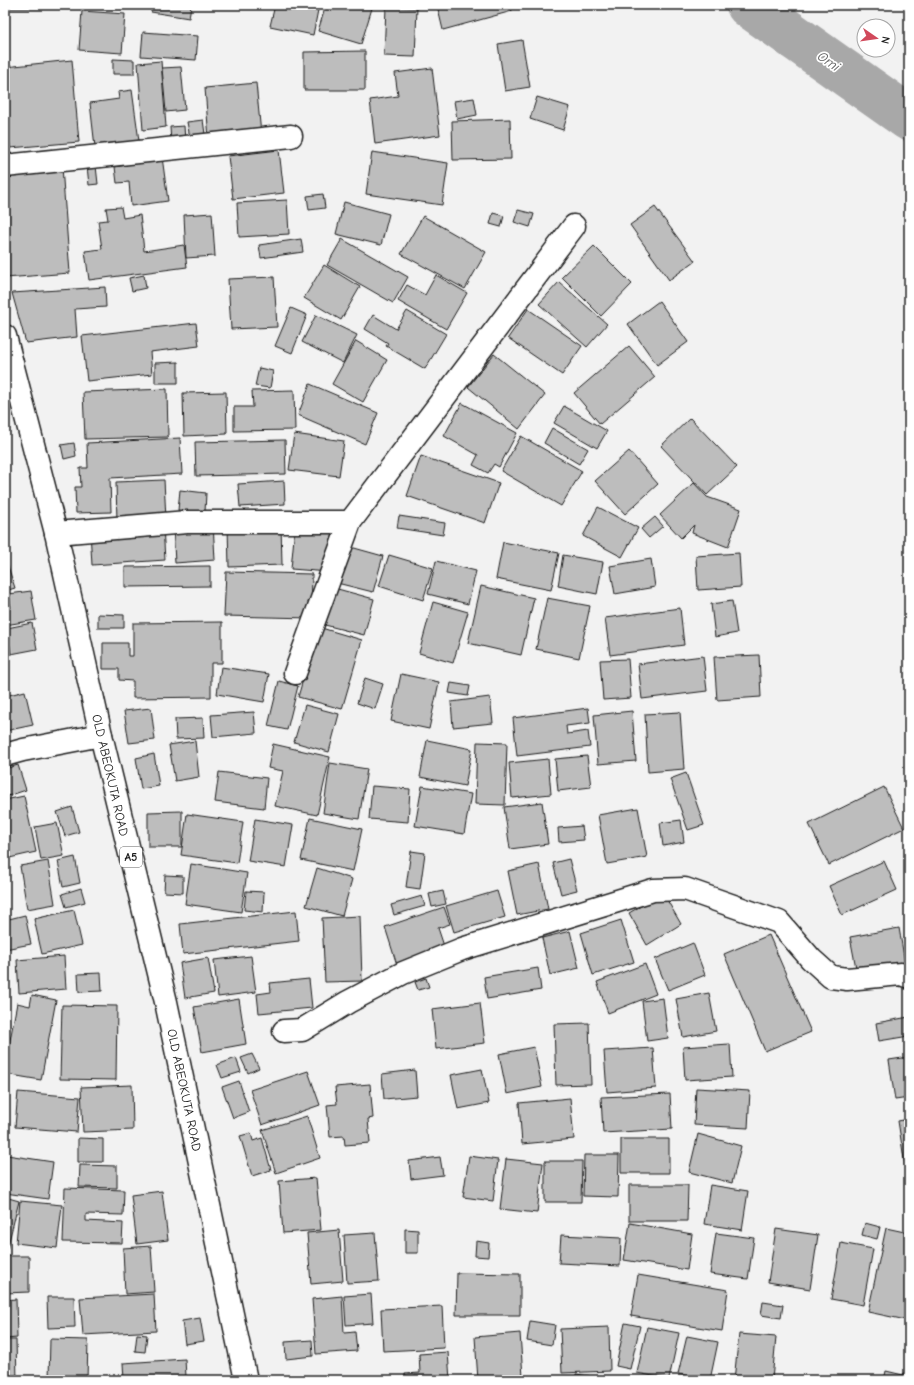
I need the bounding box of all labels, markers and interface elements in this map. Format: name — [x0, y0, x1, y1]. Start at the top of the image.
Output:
north arrow — [856, 18, 896, 58]
text: N — [878, 35, 892, 45]
water label: Omi — [814, 48, 844, 76]
street label: OLD ABEOKUTA ROAD — [89, 713, 132, 838]
road number: A5 — [120, 847, 142, 867]
street label: OLD ABEOKUTA ROAD — [164, 1028, 205, 1153]

